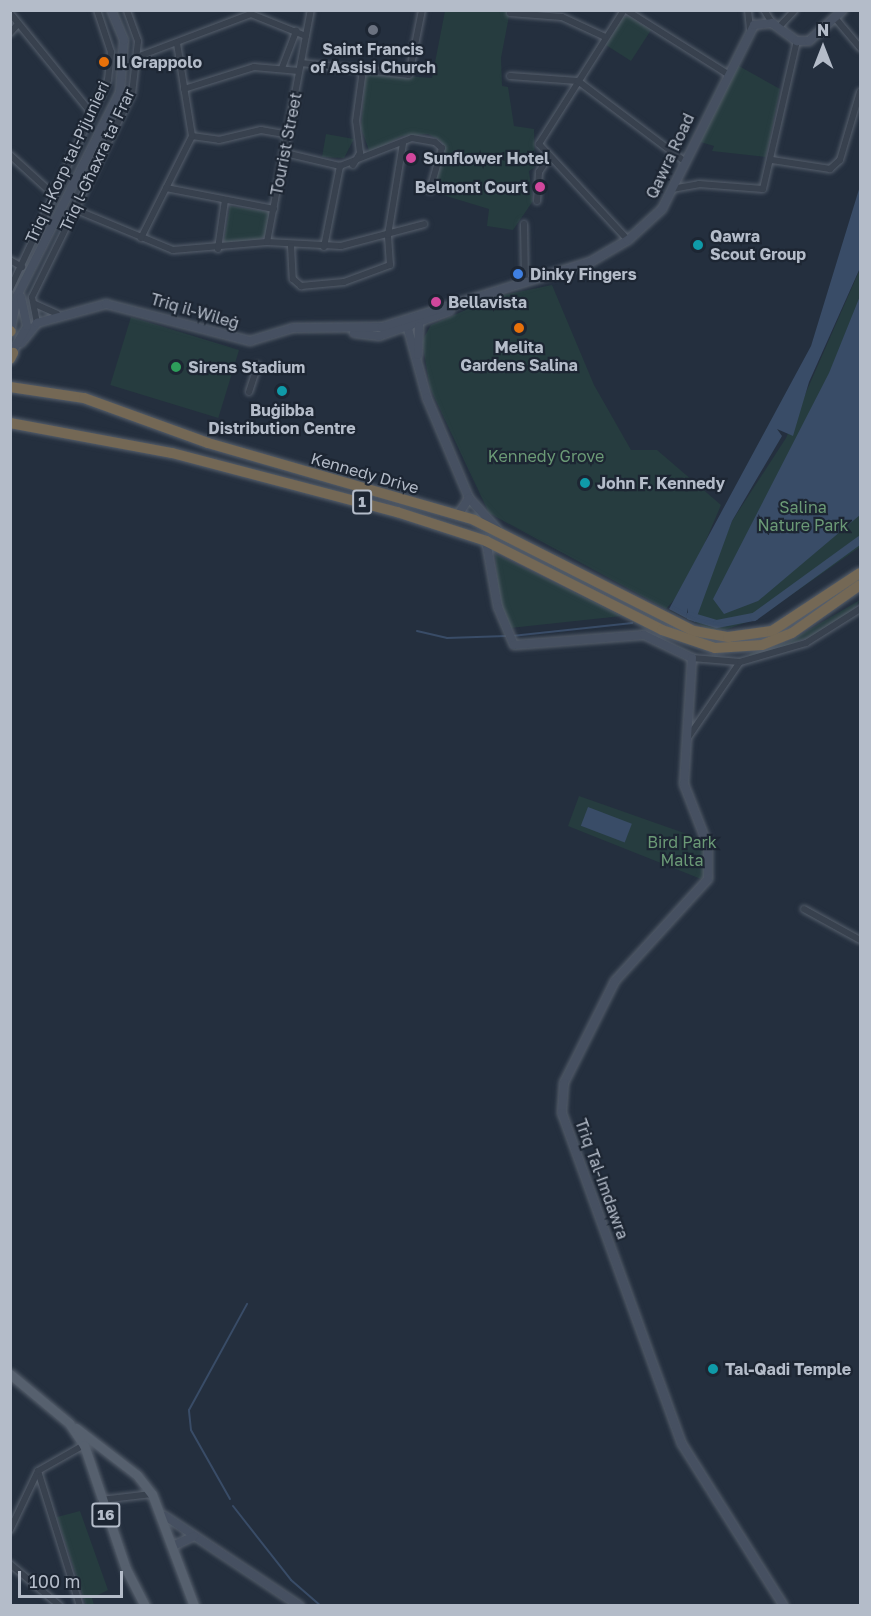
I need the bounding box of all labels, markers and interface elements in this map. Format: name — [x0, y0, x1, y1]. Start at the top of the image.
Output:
north arrow — [793, 18, 853, 78]
text: N — [817, 20, 829, 40]
marker: Saint Francis of Assisi Church — [366, 23, 380, 37]
place label: Saint Francis of Assisi Church — [310, 39, 436, 77]
place label: Il Grappolo — [116, 52, 202, 72]
marker: Il Grappolo — [97, 55, 111, 69]
street label: Triq il-Korp tal-Pijunieri — [21, 78, 113, 246]
street label: Triq l-Għaxra ta' Frar — [56, 86, 138, 234]
street label: Tourist Street — [267, 91, 305, 197]
street label: Qawra Road — [642, 110, 698, 202]
place label: Sunflower Hotel — [423, 148, 549, 168]
marker: Sunflower Hotel — [404, 151, 418, 165]
place label: Belmont Court — [415, 177, 528, 197]
marker: Belmont Court — [533, 180, 547, 194]
place label: Qawra Scout Group — [710, 226, 806, 264]
marker: Qawra Scout Group — [691, 238, 705, 252]
place label: Dinky Fingers — [530, 264, 637, 284]
marker: Dinky Fingers — [511, 267, 525, 281]
street label: Triq il-Wileġ — [148, 289, 242, 333]
place label: Bellavista — [448, 292, 527, 312]
marker: Bellavista — [429, 295, 443, 309]
marker: Melita Gardens Salina — [512, 321, 526, 335]
place label: Melita Gardens Salina — [460, 337, 578, 375]
place label: Sirens Stadium — [188, 357, 305, 377]
marker: Sirens Stadium — [169, 360, 183, 374]
marker: Buġibba Distribution Centre — [275, 384, 289, 398]
place label: Buġibba Distribution Centre — [208, 400, 356, 438]
park label: Kennedy Grove — [488, 446, 604, 466]
street label: Kennedy Drive — [309, 448, 421, 498]
place label: John F. Kennedy — [597, 473, 725, 493]
marker: John F. Kennedy — [578, 476, 592, 490]
road number: 1 — [352, 490, 372, 514]
park label: Salina Nature Park — [757, 497, 849, 535]
park label: Bird Park Malta — [647, 832, 717, 870]
street label: Triq Tal-Imdawra — [571, 1116, 633, 1242]
place label: Tal-Qadi Temple — [725, 1359, 851, 1379]
marker: Tal-Qadi Temple — [706, 1362, 720, 1376]
road number: 16 — [91, 1503, 121, 1527]
scale bar — [21, 1559, 126, 1597]
text: 100 m — [29, 1570, 80, 1592]

